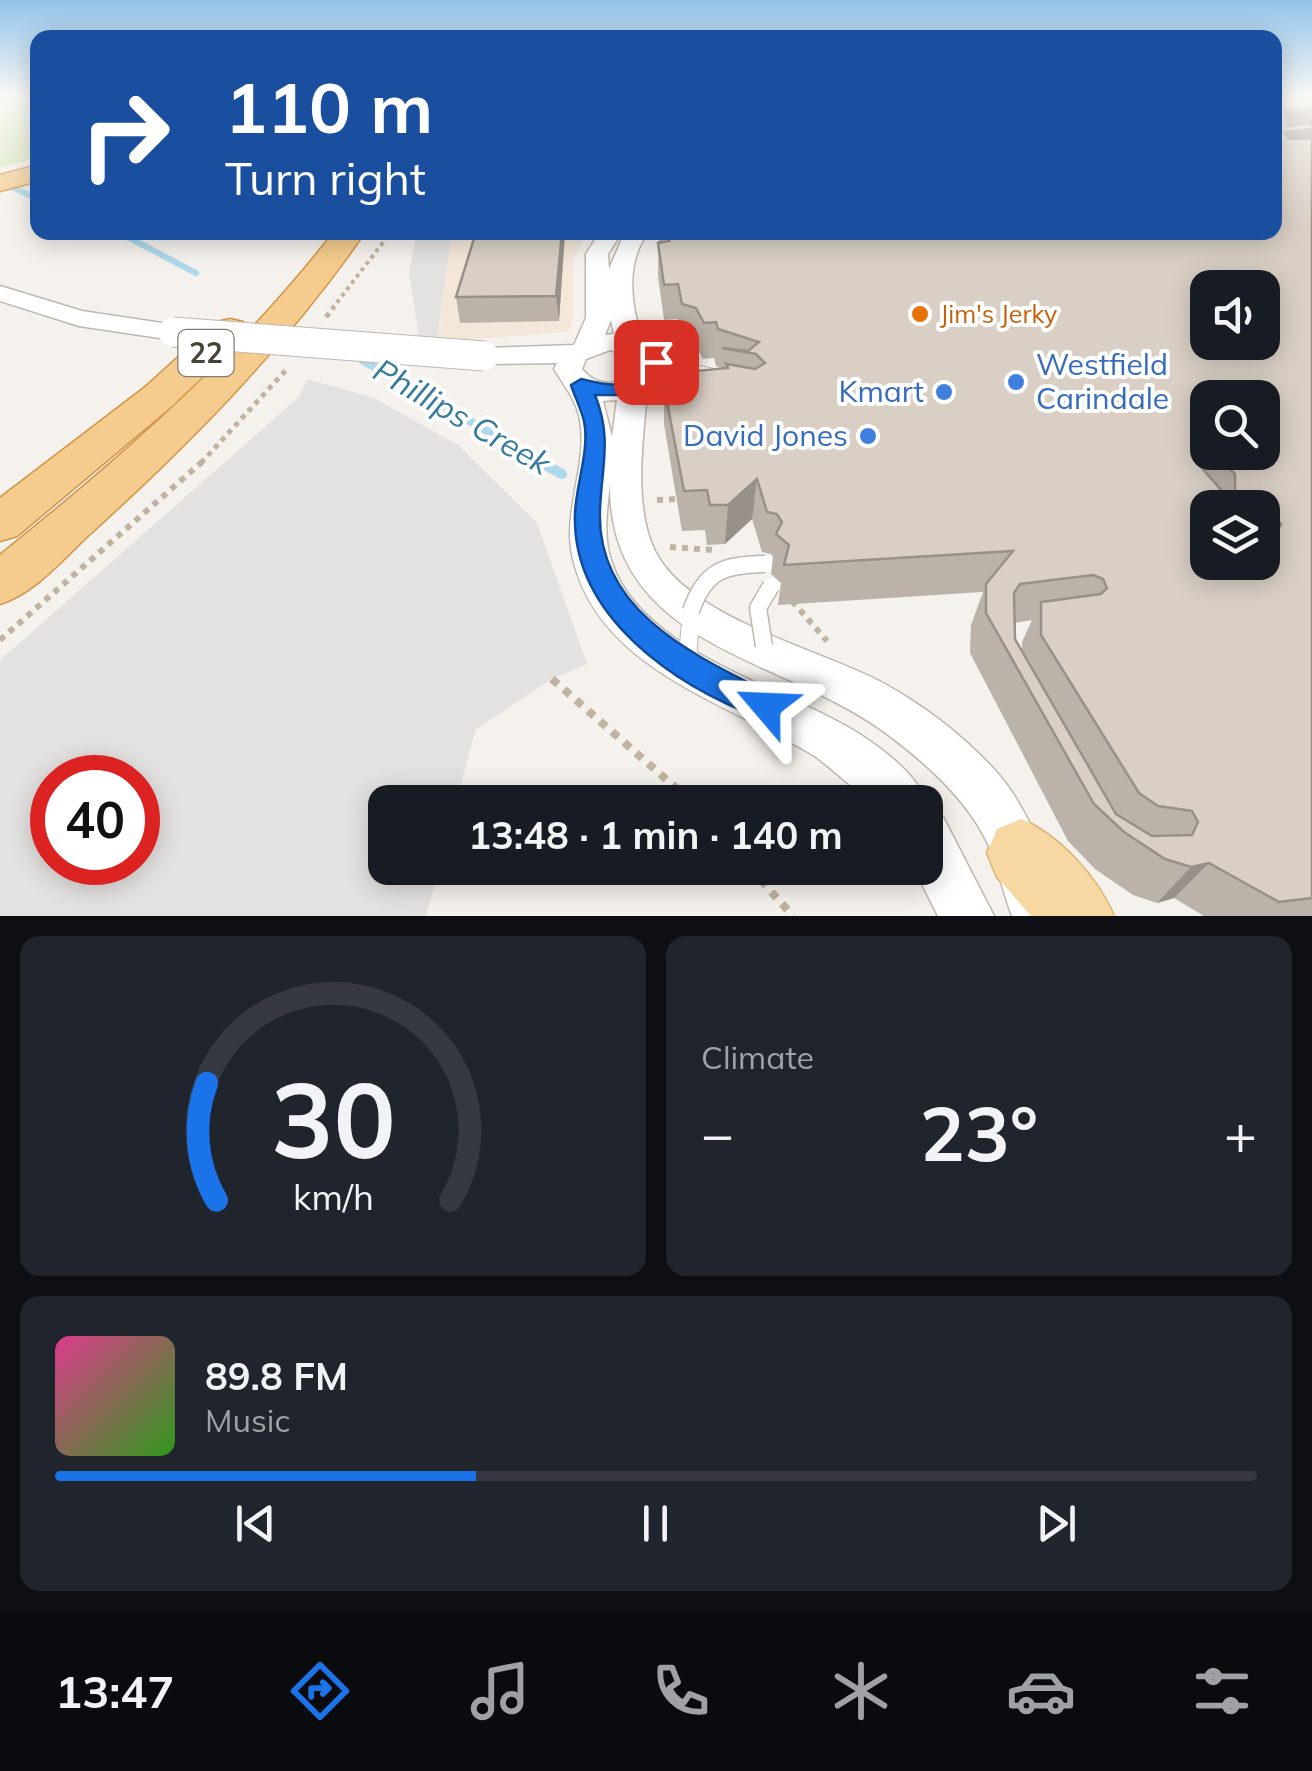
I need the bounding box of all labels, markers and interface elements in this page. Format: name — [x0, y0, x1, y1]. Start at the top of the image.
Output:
text: 110 m — [225, 63, 433, 151]
icon: right — [60, 70, 190, 200]
text: Turn right — [225, 150, 426, 206]
map controls — [1190, 270, 1280, 580]
button: sound — [1190, 270, 1280, 360]
place label: Jim's Jerky — [940, 298, 1057, 329]
marker: Jim's Jerky — [909, 303, 931, 325]
pin — [614, 320, 699, 405]
road number: 22 — [178, 330, 234, 376]
icon: arrive — [629, 335, 684, 390]
place label: Westfield Carindale — [1036, 345, 1169, 417]
water label: Phillips Creek — [367, 349, 560, 484]
marker: Westfield Carindale — [1005, 371, 1027, 393]
place label: Kmart — [838, 372, 924, 410]
button: search — [1190, 380, 1280, 470]
marker: Kmart — [933, 381, 955, 403]
place label: David Jones — [683, 416, 848, 454]
marker: David Jones — [857, 425, 879, 447]
button: layers — [1190, 490, 1280, 580]
position arrow — [714, 654, 818, 758]
speed limit sign: 40 — [30, 755, 160, 885]
text: 13:48 · 1 min · 140 m — [468, 811, 843, 859]
text: Climate — [701, 1037, 814, 1077]
text: 30 — [271, 1053, 395, 1184]
text: 23° — [920, 1086, 1038, 1180]
text: − — [701, 1099, 734, 1168]
text: + — [1224, 1099, 1257, 1168]
text: km/h — [293, 1174, 373, 1219]
text: 89.8 FM — [205, 1352, 348, 1400]
text: Music — [205, 1400, 290, 1440]
icon: previous — [228, 1496, 283, 1551]
icon: pause — [628, 1496, 683, 1551]
icon: next — [1029, 1496, 1084, 1551]
icon: directions — [285, 1656, 355, 1726]
icon: music — [465, 1656, 535, 1726]
icon: phone — [646, 1656, 716, 1726]
icon: climate — [826, 1656, 896, 1726]
icon: car — [1006, 1656, 1076, 1726]
icon: filters — [1187, 1656, 1257, 1726]
text: 13:47 — [55, 1663, 174, 1719]

